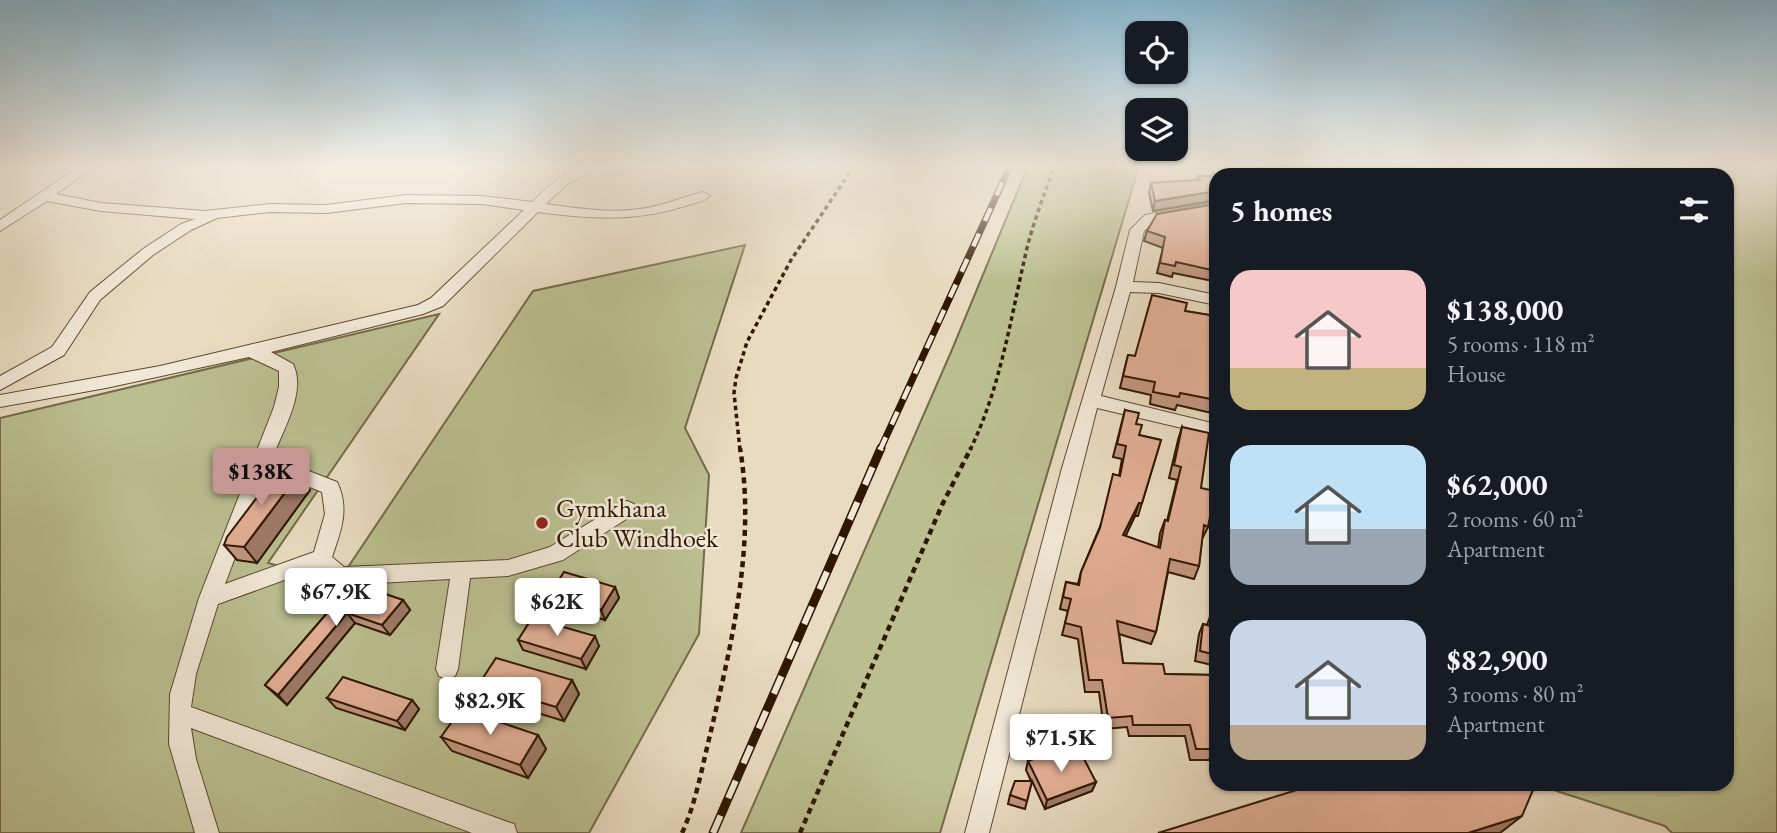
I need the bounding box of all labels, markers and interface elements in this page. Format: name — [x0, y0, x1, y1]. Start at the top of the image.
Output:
map controls — [1125, 21, 1188, 161]
button: locate — [1125, 21, 1188, 84]
button: layers — [1125, 98, 1188, 161]
text: 5 homes — [1230, 191, 1332, 230]
icon: filters — [1675, 191, 1713, 229]
text: $138,000 — [1447, 290, 1563, 329]
icon: home — [1286, 298, 1370, 382]
text: 5 rooms · 118 m² — [1447, 329, 1595, 359]
text: House — [1447, 359, 1506, 389]
pin: $138K — [212, 448, 310, 508]
text: $138K — [229, 456, 293, 486]
text: $62,000 — [1447, 465, 1548, 504]
icon: home — [1286, 473, 1370, 557]
place label: Gymkhana Club Windhoek — [556, 491, 719, 555]
text: 2 rooms · 60 m² — [1447, 504, 1584, 534]
marker: Gymkhana Club Windhoek — [534, 515, 550, 531]
text: Apartment — [1447, 534, 1545, 564]
pin: $67.9K — [279, 568, 393, 628]
text: $67.9K — [301, 576, 371, 606]
pin: $62K — [516, 578, 598, 638]
text: $62K — [531, 586, 583, 616]
text: $82,900 — [1447, 640, 1548, 679]
icon: home — [1286, 648, 1370, 732]
pin: $82.9K — [433, 678, 547, 737]
text: 3 rooms · 80 m² — [1447, 679, 1584, 709]
text: $82.9K — [455, 685, 525, 715]
text: Apartment — [1447, 709, 1545, 739]
pin: $71.5K — [1004, 714, 1118, 774]
text: $71.5K — [1026, 722, 1096, 752]

